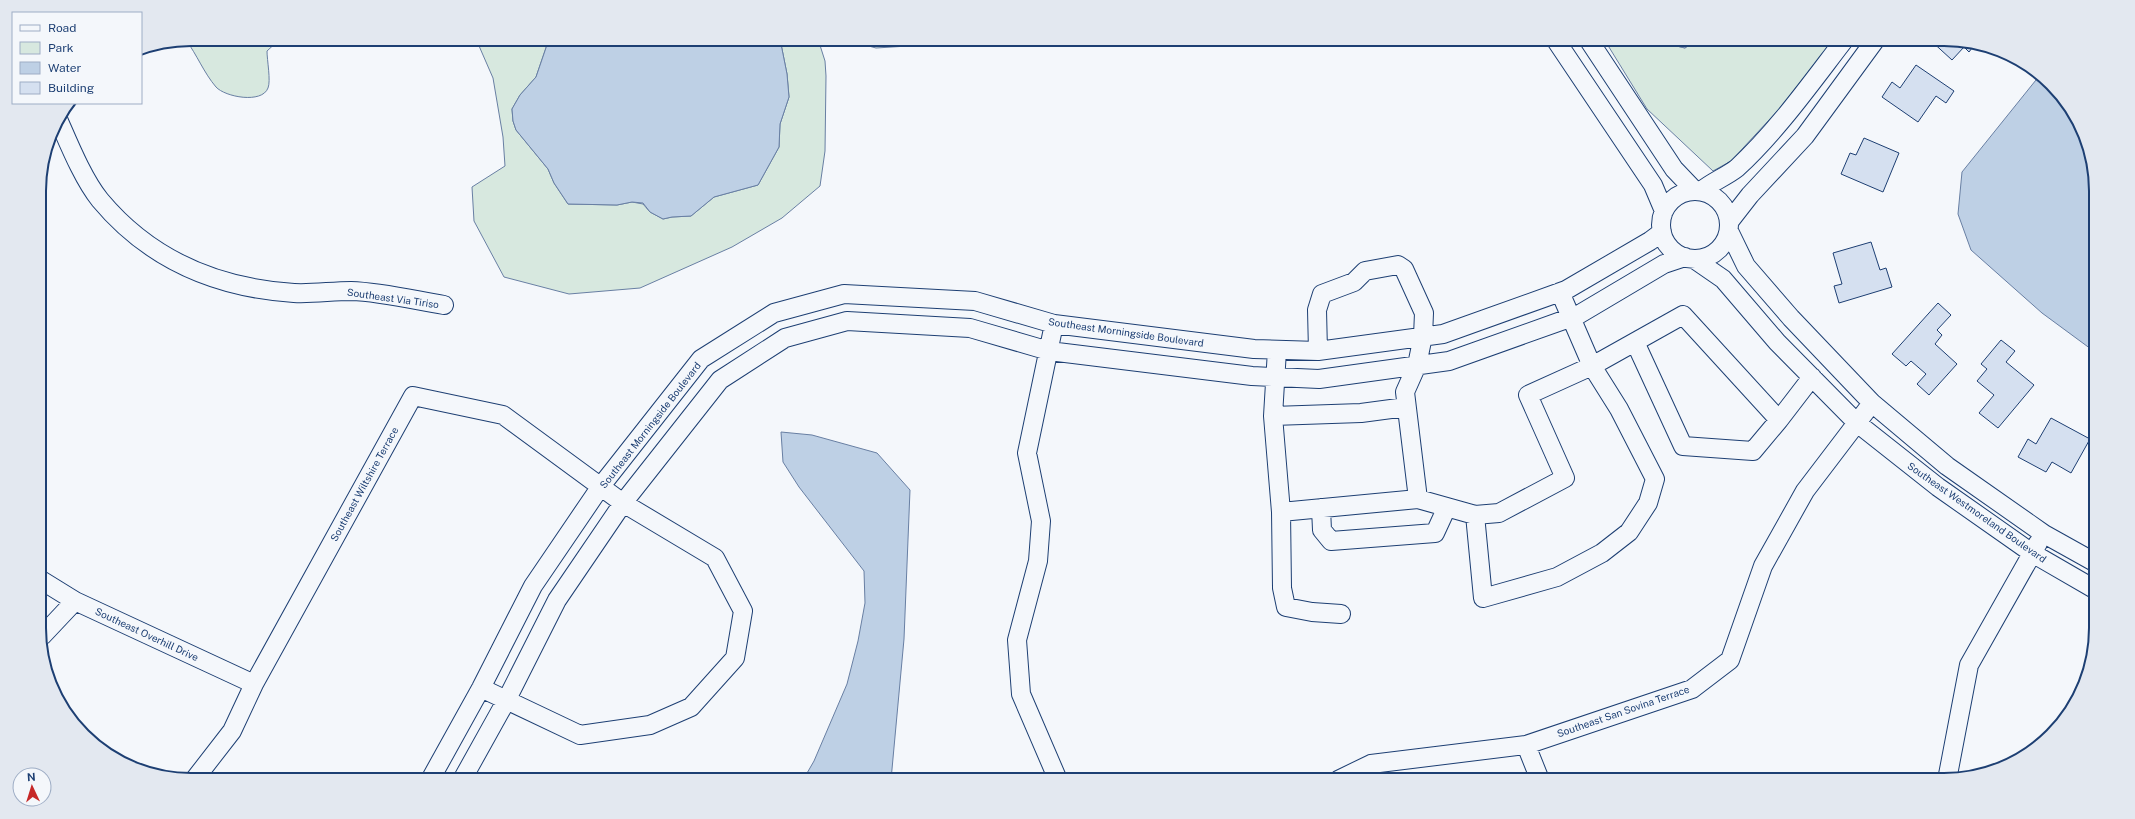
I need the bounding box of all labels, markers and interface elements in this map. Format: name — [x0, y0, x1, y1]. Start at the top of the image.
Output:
legend — [12, 12, 142, 104]
text: Road — [48, 21, 76, 35]
text: Park — [48, 41, 74, 55]
text: Water — [48, 61, 82, 75]
text: Building — [48, 81, 94, 95]
street label: Southeast Via Tiriso — [346, 286, 440, 310]
street label: Southeast Morningside Boulevard — [1047, 315, 1205, 349]
street label: Southeast Morningside Boulevard — [597, 359, 703, 491]
street label: Southeast Wiltshire Terrace — [328, 424, 401, 543]
street label: Southeast Westmoreland Boulevard — [1905, 459, 2049, 565]
street label: Southeast Overhill Drive — [93, 605, 201, 663]
street label: Southeast San Sovina Terrace — [1555, 683, 1691, 739]
north arrow — [12, 767, 52, 807]
text: N — [27, 771, 36, 783]

